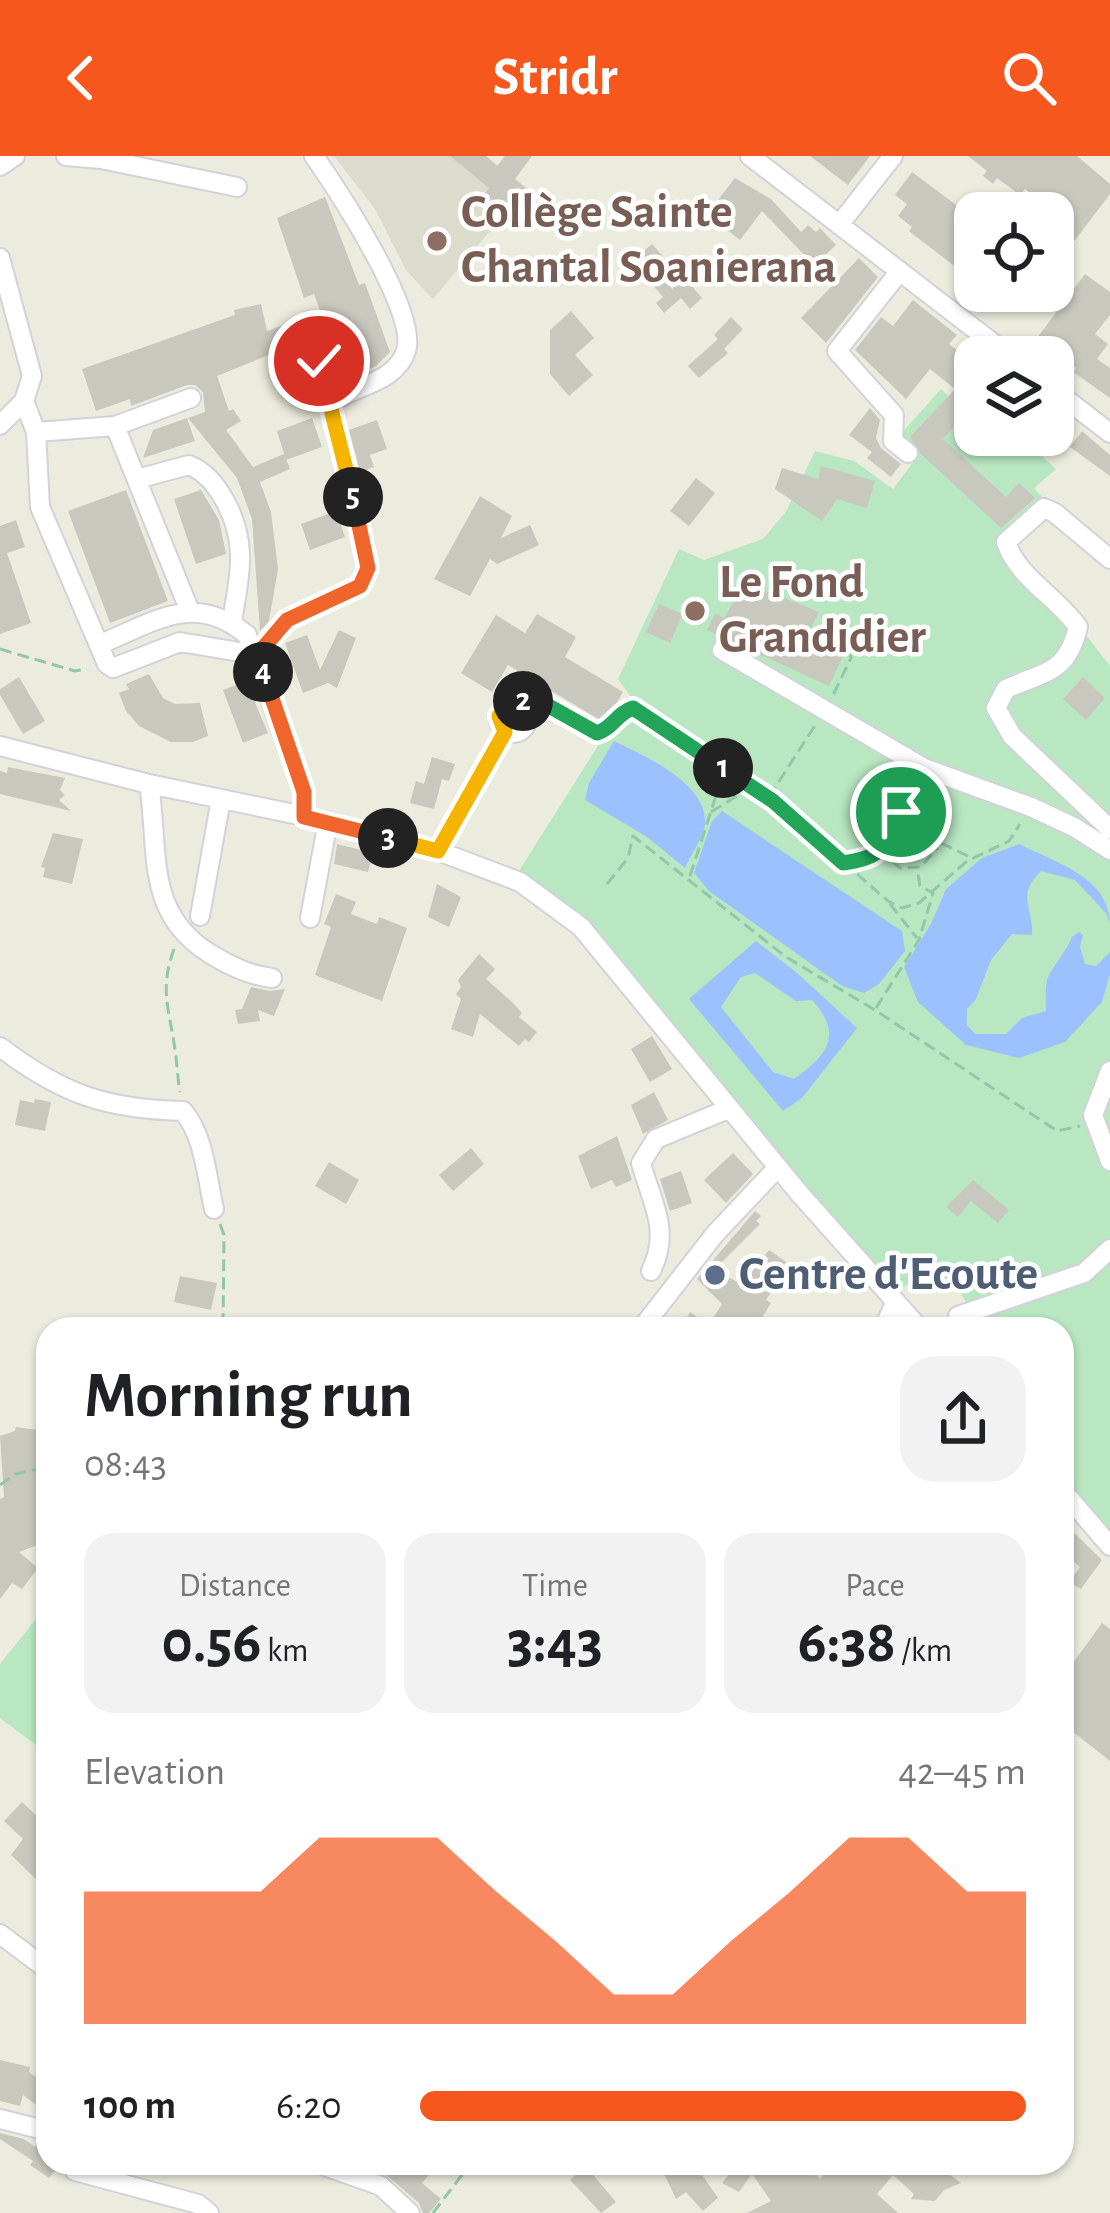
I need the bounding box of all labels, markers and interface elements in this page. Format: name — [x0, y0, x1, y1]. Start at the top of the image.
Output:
icon: back — [48, 45, 114, 111]
icon: search — [996, 45, 1062, 111]
text: Stridr — [492, 51, 618, 105]
place label: Collège Sainte Chantal Soanierana — [461, 189, 837, 292]
map controls — [954, 192, 1074, 456]
button: locate — [954, 192, 1074, 312]
marker: Collège Sainte Chantal Soanierana — [424, 228, 450, 254]
pin — [268, 310, 370, 412]
icon: check — [286, 328, 352, 394]
button: layers — [954, 336, 1074, 456]
pin: 5 — [323, 467, 383, 527]
text: 5 — [346, 480, 360, 513]
place label: Le Fond Grandidier — [719, 559, 926, 662]
marker: Le Fond Grandidier — [682, 598, 708, 624]
pin: 4 — [233, 642, 293, 702]
text: 4 — [255, 655, 271, 688]
pin: 2 — [493, 671, 553, 731]
text: 2 — [515, 684, 531, 717]
pin: 1 — [693, 738, 753, 798]
text: 1 — [717, 751, 729, 784]
pin — [850, 761, 952, 863]
icon: arrive — [868, 779, 934, 845]
pin: 3 — [358, 808, 418, 868]
text: 3 — [381, 821, 395, 854]
place label: Centre d'Ecoute — [739, 1251, 1038, 1299]
marker: Centre d'Ecoute — [702, 1262, 728, 1288]
button: share — [900, 1356, 1026, 1482]
text: Morning run — [84, 1363, 413, 1429]
text: 08:43 — [84, 1445, 167, 1484]
text: Distance — [179, 1570, 291, 1603]
text: Time — [522, 1570, 588, 1603]
text: Pace — [845, 1570, 905, 1603]
text: 0.56 — [162, 1613, 262, 1673]
text: 3:43 — [507, 1613, 603, 1673]
text: 6:38 — [798, 1613, 896, 1673]
text: km — [262, 1635, 308, 1668]
text: /km — [896, 1635, 952, 1668]
text: Elevation — [84, 1753, 225, 1792]
text: 42–45 m — [898, 1753, 1026, 1792]
text: 100 m — [84, 2087, 176, 2126]
text: 6:20 — [276, 2087, 342, 2126]

